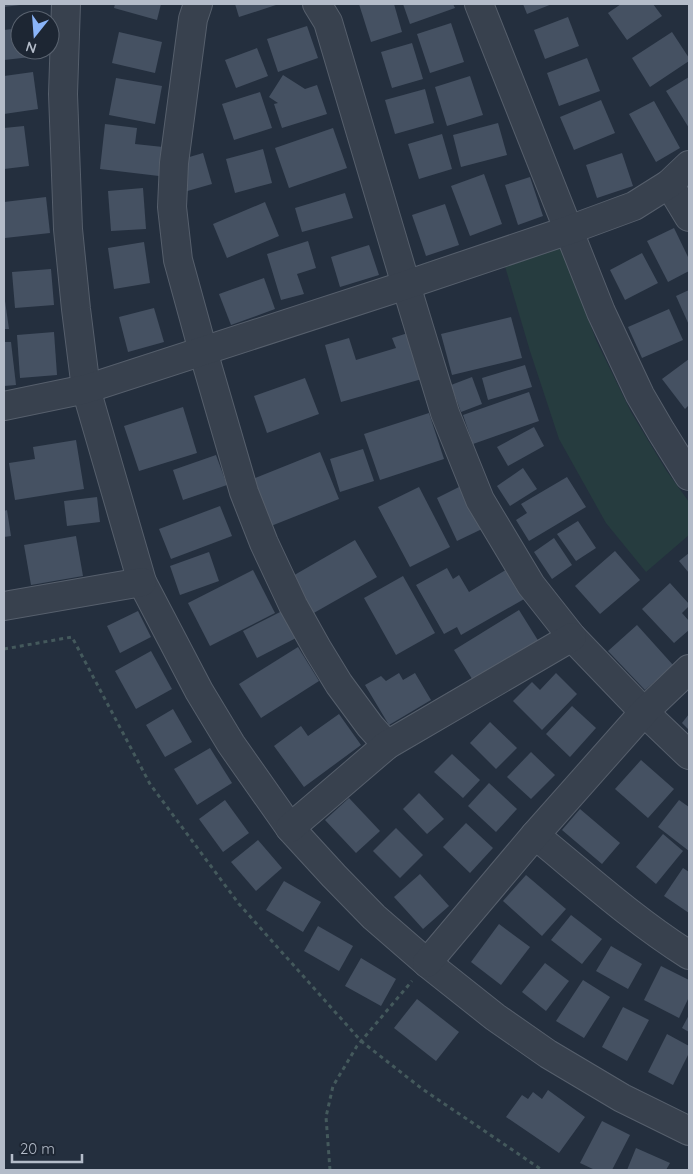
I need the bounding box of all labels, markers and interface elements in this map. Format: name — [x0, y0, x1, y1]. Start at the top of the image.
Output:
north arrow — [10, 10, 60, 60]
text: N — [24, 37, 39, 58]
scale bar — [12, 1132, 82, 1164]
text: 20 m — [20, 1139, 55, 1158]

